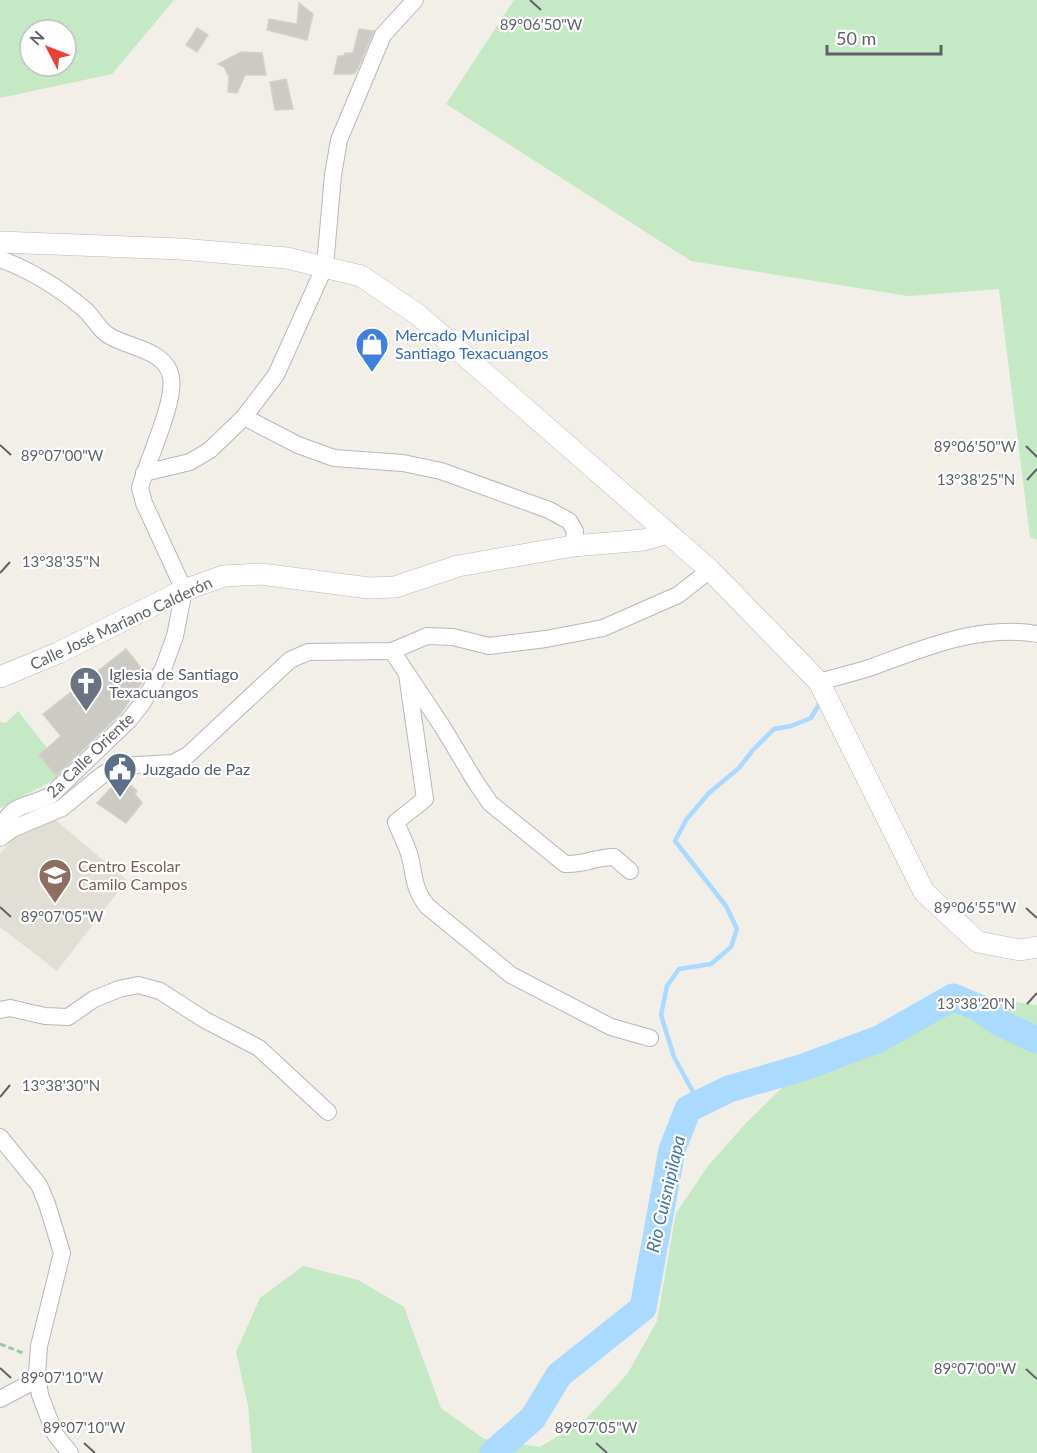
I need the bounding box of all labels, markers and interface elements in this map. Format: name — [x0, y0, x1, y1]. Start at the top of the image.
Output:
text: 89°06'50"W — [500, 15, 583, 33]
north arrow — [18, 18, 78, 78]
scale bar — [827, 18, 941, 56]
text: N — [25, 27, 48, 49]
text: 50 m — [836, 27, 876, 49]
place label: Mercado Municipal Santiago Texacuangos — [395, 325, 548, 362]
shop icon: Mercado Municipal Santiago Texacuangos — [354, 326, 390, 373]
text: 89°06'50"W — [934, 437, 1017, 455]
text: 89°07'00"W — [21, 446, 104, 464]
text: 13°38'25"N — [937, 470, 1015, 488]
text: 13°38'35"N — [22, 552, 100, 570]
street label: Calle José Mariano Calderón — [27, 572, 215, 673]
place label: Iglesia de Santiago Texacuangos — [109, 664, 239, 701]
church icon: Iglesia de Santiago Texacuangos — [68, 665, 104, 712]
street label: 2a Calle Oriente — [42, 708, 137, 801]
public building icon: Juzgado de Paz — [102, 751, 138, 798]
place label: Juzgado de Paz — [143, 759, 250, 778]
place label: Centro Escolar Camilo Campos — [78, 856, 187, 893]
school or university icon: Centro Escolar Camilo Campos — [37, 857, 73, 904]
text: 89°06'55"W — [934, 898, 1017, 916]
text: 89°07'05"W — [21, 907, 104, 925]
text: 13°38'20"N — [937, 994, 1015, 1012]
text: 13°38'30"N — [22, 1076, 100, 1094]
water label: Rio Cuisnipilapa — [641, 1133, 689, 1254]
text: 89°07'00"W — [934, 1359, 1017, 1377]
text: 89°07'10"W — [21, 1368, 104, 1386]
text: 89°07'10"W — [43, 1418, 126, 1436]
text: 89°07'05"W — [555, 1418, 638, 1436]

